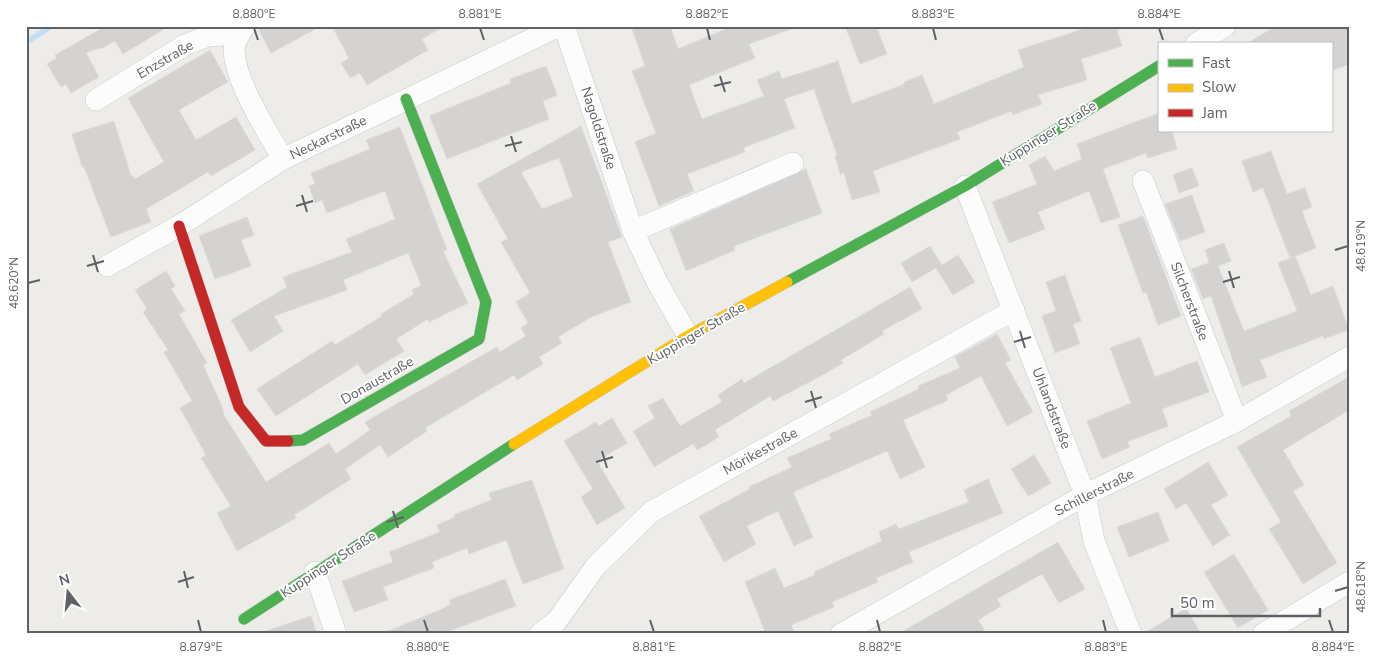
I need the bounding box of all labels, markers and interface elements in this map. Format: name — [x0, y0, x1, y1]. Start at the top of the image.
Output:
text: 8.880°E — [233, 6, 275, 22]
text: 8.881°E — [459, 6, 501, 22]
text: 8.882°E — [686, 6, 728, 22]
text: 8.883°E — [912, 6, 954, 22]
text: 8.884°E — [1138, 6, 1180, 22]
street label: Enzstraße — [133, 36, 197, 83]
legend — [1158, 42, 1332, 132]
text: Fast — [1202, 53, 1231, 73]
text: Slow — [1202, 77, 1237, 97]
street label: Nagoldstraße — [576, 84, 621, 172]
street label: Kuppinger Straße — [997, 96, 1100, 171]
text: Jam — [1201, 103, 1228, 123]
street label: Neckarstraße — [286, 111, 370, 164]
text: 48.619°N — [1353, 220, 1369, 272]
text: 48.620°N — [6, 257, 22, 309]
street label: Silcherstraße — [1166, 259, 1213, 343]
street label: Kuppinger Straße — [644, 298, 749, 369]
street label: Donaustraße — [337, 352, 417, 409]
street label: Uhlandstraße — [1027, 365, 1076, 452]
street label: Mörikestraße — [720, 423, 801, 480]
street label: Schillerstraße — [1051, 464, 1137, 521]
street label: Kuppinger Straße — [277, 526, 380, 602]
text: 48.618°N — [1353, 561, 1369, 613]
north arrow — [42, 568, 92, 618]
text: N — [57, 569, 72, 591]
scale bar — [1172, 585, 1320, 617]
text: 50 m — [1180, 593, 1215, 613]
text: 8.879°E — [180, 639, 222, 655]
text: 8.880°E — [407, 639, 449, 655]
text: 8.881°E — [633, 639, 675, 655]
text: 8.882°E — [859, 639, 901, 655]
text: 8.883°E — [1085, 639, 1127, 655]
text: 8.884°E — [1312, 639, 1354, 655]

